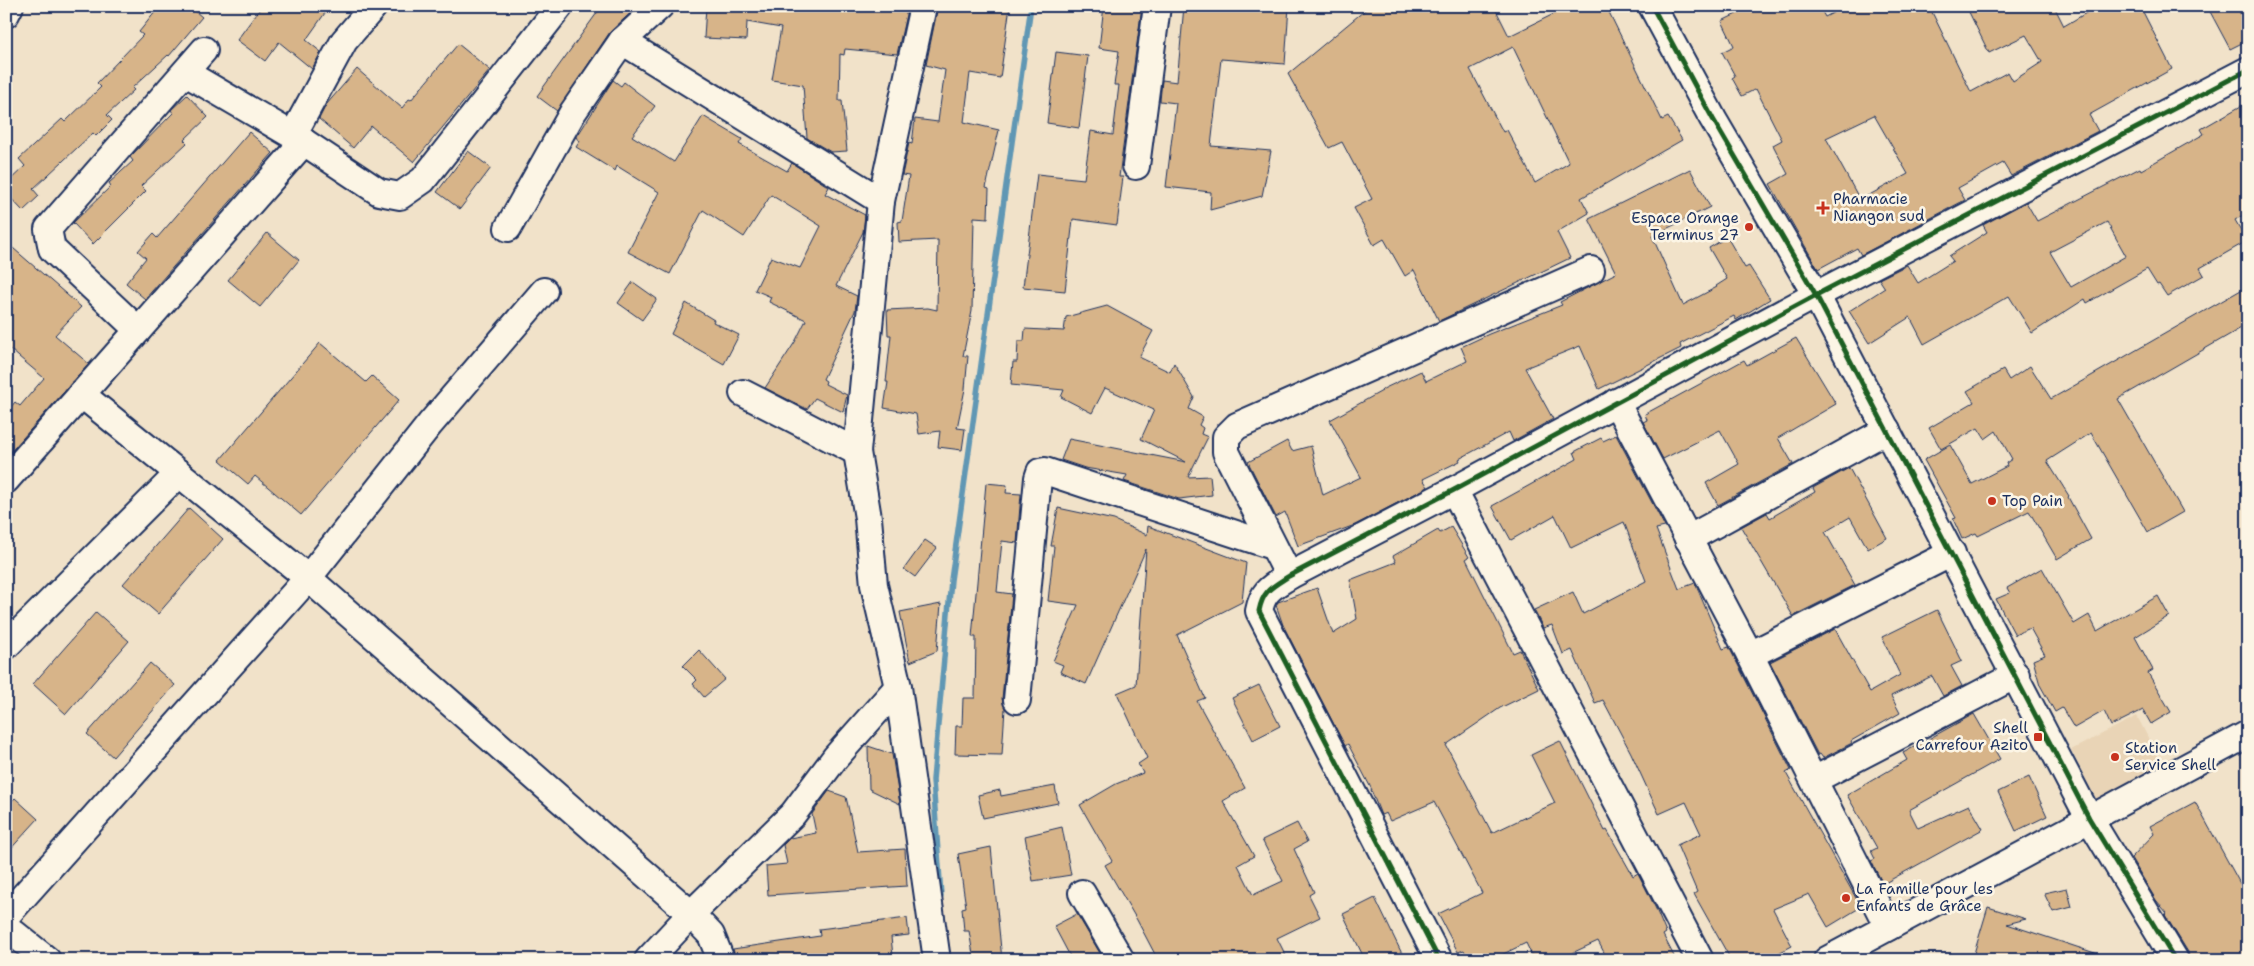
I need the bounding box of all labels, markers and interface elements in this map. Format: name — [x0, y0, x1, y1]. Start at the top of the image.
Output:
place label: Pharmacie Niangon sud — [1833, 189, 1925, 226]
marker: Pharmacie Niangon sud — [1817, 202, 1829, 214]
place label: Espace Orange Terminus 27 — [1631, 208, 1739, 245]
marker: Espace Orange Terminus 27 — [1743, 221, 1755, 233]
place label: Top Pain — [2002, 491, 2063, 511]
marker: Top Pain — [1986, 495, 1998, 507]
place label: Shell Carrefour Azito — [1916, 718, 2028, 755]
marker: Shell Carrefour Azito — [2032, 731, 2044, 743]
place label: Station Service Shell — [2125, 738, 2217, 775]
marker: Station Service Shell — [2109, 751, 2121, 763]
place label: La Famille pour les Enfants de Grâce — [1856, 879, 1993, 916]
marker: La Famille pour les Enfants de Grâce — [1840, 892, 1852, 904]

